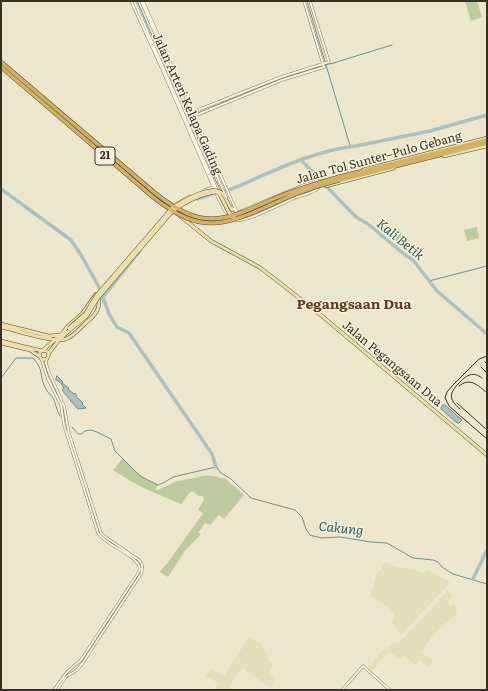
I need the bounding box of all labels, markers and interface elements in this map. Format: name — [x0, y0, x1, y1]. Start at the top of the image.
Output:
street label: Jalan Arteri Kelapa Gading — [149, 31, 225, 177]
street label: Jalan Tol Sunter–Pulo Gebang — [295, 129, 463, 187]
road number: 21 — [95, 147, 115, 165]
water label: Kali Betik — [373, 216, 427, 264]
district label: Pegangsaan Dua — [296, 297, 412, 313]
street label: Jalan Pegangsaan Dua — [339, 318, 445, 410]
water label: Cakung — [318, 519, 364, 539]

